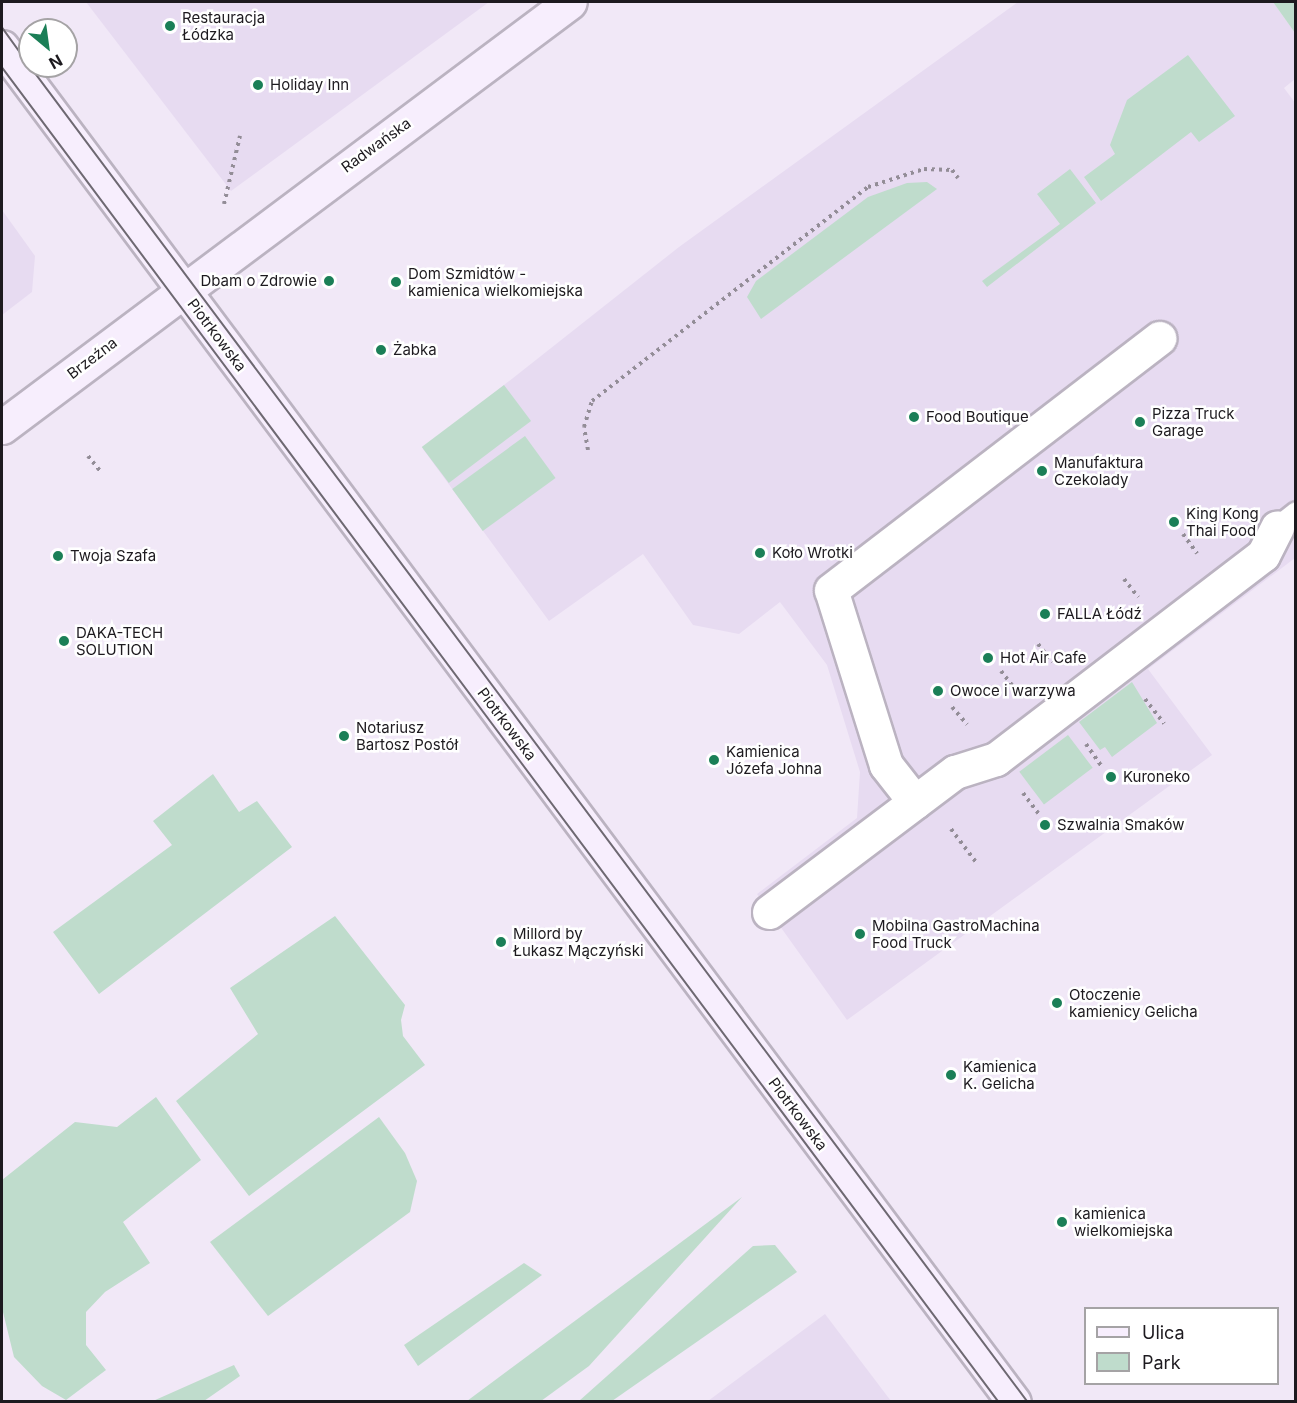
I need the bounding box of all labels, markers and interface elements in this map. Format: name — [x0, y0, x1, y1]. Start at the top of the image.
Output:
place label: Restauracja Łódzka — [182, 8, 265, 43]
north arrow — [18, 18, 78, 78]
marker: Restauracja Łódzka — [163, 19, 177, 33]
text: N — [46, 50, 66, 74]
place label: Holiday Inn — [270, 76, 349, 94]
marker: Holiday Inn — [251, 78, 265, 92]
street label: Radwańska — [338, 114, 414, 176]
place label: Dom Szmidtów - kamienica wielkomiejska — [408, 264, 583, 299]
place label: Dbam o Zdrowie — [200, 272, 317, 290]
marker: Dbam o Zdrowie — [322, 274, 336, 288]
marker: Dom Szmidtów - kamienica wielkomiejska — [389, 275, 403, 289]
street label: Piotrkowska — [184, 295, 250, 375]
street label: Brzeźna — [64, 333, 120, 383]
place label: Żabka — [393, 341, 437, 359]
marker: Żabka — [374, 343, 388, 357]
place label: Pizza Truck Garage — [1152, 404, 1235, 439]
place label: Food Boutique — [926, 408, 1029, 426]
marker: Food Boutique — [907, 410, 921, 424]
marker: Pizza Truck Garage — [1133, 415, 1147, 429]
place label: Manufaktura Czekolady — [1054, 453, 1144, 488]
marker: Manufaktura Czekolady — [1035, 464, 1049, 478]
place label: King Kong Thai Food — [1186, 504, 1259, 539]
marker: King Kong Thai Food — [1167, 515, 1181, 529]
place label: Koło Wrotki — [772, 544, 853, 562]
marker: Koło Wrotki — [753, 546, 767, 560]
place label: Twoja Szafa — [70, 547, 156, 565]
marker: Twoja Szafa — [51, 549, 65, 563]
place label: FALLA Łódź — [1057, 605, 1142, 623]
marker: FALLA Łódź — [1038, 607, 1052, 621]
place label: DAKA-TECH SOLUTION — [76, 623, 163, 658]
marker: DAKA-TECH SOLUTION — [57, 634, 71, 648]
place label: Hot Air Cafe — [1000, 649, 1086, 667]
marker: Hot Air Cafe — [981, 651, 995, 665]
place label: Owoce i warzywa — [950, 682, 1076, 700]
street label: Piotrkowska — [474, 684, 540, 764]
marker: Owoce i warzywa — [931, 684, 945, 698]
place label: Notariusz Bartosz Postół — [356, 718, 458, 753]
marker: Notariusz Bartosz Postół — [337, 729, 351, 743]
place label: Kamienica Józefa Johna — [726, 742, 822, 777]
marker: Kamienica Józefa Johna — [707, 753, 721, 767]
place label: Kuroneko — [1123, 768, 1190, 786]
marker: Kuroneko — [1104, 770, 1118, 784]
place label: Szwalnia Smaków — [1057, 816, 1184, 834]
marker: Szwalnia Smaków — [1038, 818, 1052, 832]
place label: Mobilna GastroMachina Food Truck — [872, 916, 1040, 951]
place label: Millord by Łukasz Mączyński — [513, 924, 644, 959]
marker: Mobilna GastroMachina Food Truck — [853, 927, 867, 941]
marker: Millord by Łukasz Mączyński — [494, 935, 508, 949]
place label: Otoczenie kamienicy Gelicha — [1069, 985, 1198, 1020]
marker: Otoczenie kamienicy Gelicha — [1050, 996, 1064, 1010]
place label: Kamienica K. Gelicha — [963, 1057, 1037, 1092]
marker: Kamienica K. Gelicha — [944, 1068, 958, 1082]
street label: Piotrkowska — [765, 1074, 831, 1154]
place label: kamienica wielkomiejska — [1074, 1204, 1173, 1239]
marker: kamienica wielkomiejska — [1055, 1215, 1069, 1229]
legend — [1084, 1307, 1279, 1385]
text: Ulica — [1142, 1322, 1185, 1343]
text: Park — [1142, 1352, 1181, 1373]

